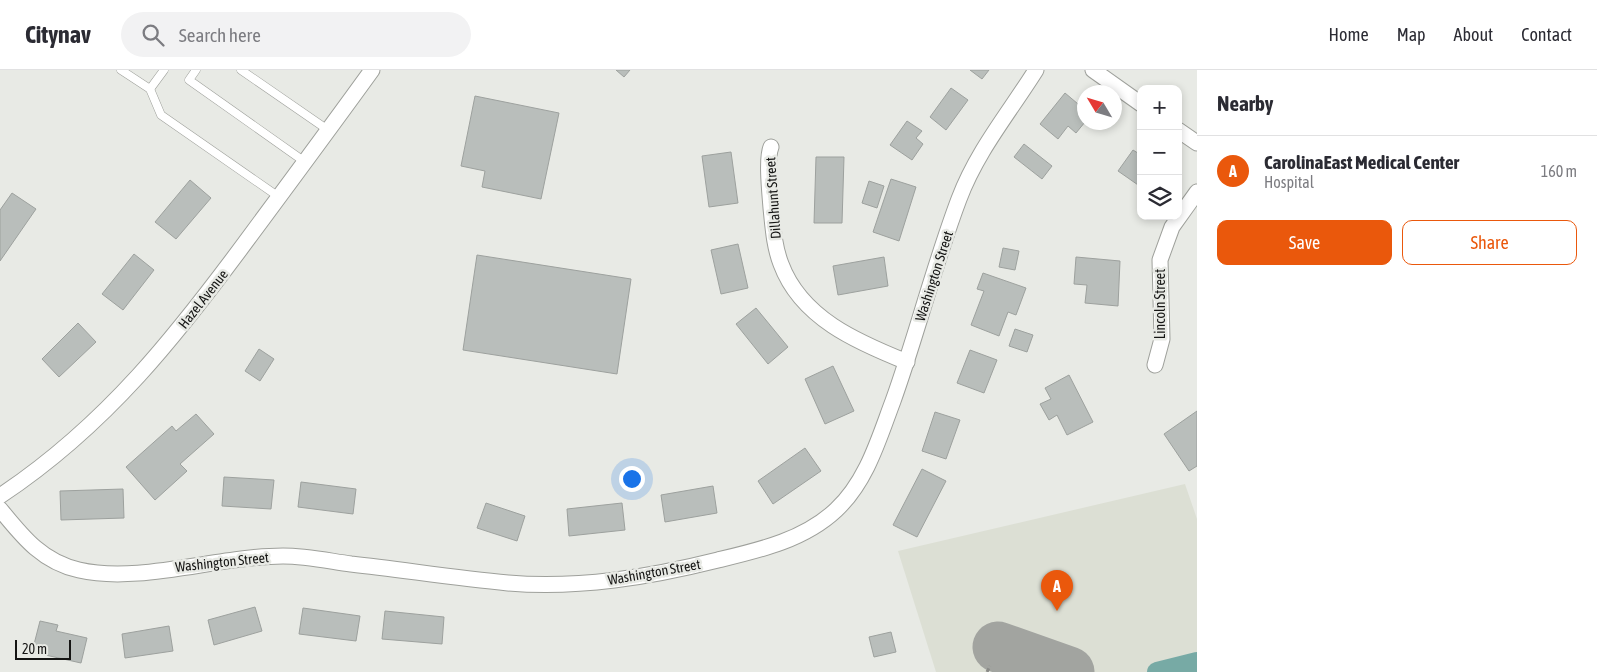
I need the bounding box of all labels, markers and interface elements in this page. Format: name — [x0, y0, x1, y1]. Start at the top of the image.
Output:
search box — [121, 12, 471, 57]
text: Citynav — [25, 21, 91, 48]
icon: search — [139, 21, 167, 49]
text: Search here — [179, 24, 261, 46]
text: Home — [1329, 24, 1369, 45]
text: Map — [1397, 24, 1426, 45]
text: About — [1454, 24, 1493, 45]
text: Contact — [1521, 24, 1572, 45]
north arrow — [1077, 85, 1122, 130]
map controls — [1137, 85, 1182, 220]
button: + — [1137, 85, 1182, 130]
text: Nearby — [1217, 91, 1273, 115]
button: − — [1137, 130, 1182, 175]
text: CarolinaEast Medical Center — [1264, 151, 1459, 173]
street label: Dillahunt Street — [762, 157, 784, 239]
text: A — [1229, 162, 1237, 180]
text: 160 m — [1541, 162, 1577, 180]
text: Hospital — [1264, 173, 1314, 191]
button: layers — [1137, 175, 1182, 220]
button: Save — [1217, 220, 1392, 265]
button: Share — [1402, 220, 1577, 265]
street label: Washington Street — [912, 229, 956, 323]
street label: Hazel Avenue — [175, 266, 231, 332]
street label: Lincoln Street — [1152, 269, 1168, 339]
your location — [619, 466, 645, 492]
street label: Washington Street — [174, 549, 270, 575]
street label: Washington Street — [606, 556, 702, 588]
pin: A — [1041, 570, 1073, 611]
scale bar — [15, 637, 71, 660]
text: 20 m — [22, 641, 47, 657]

